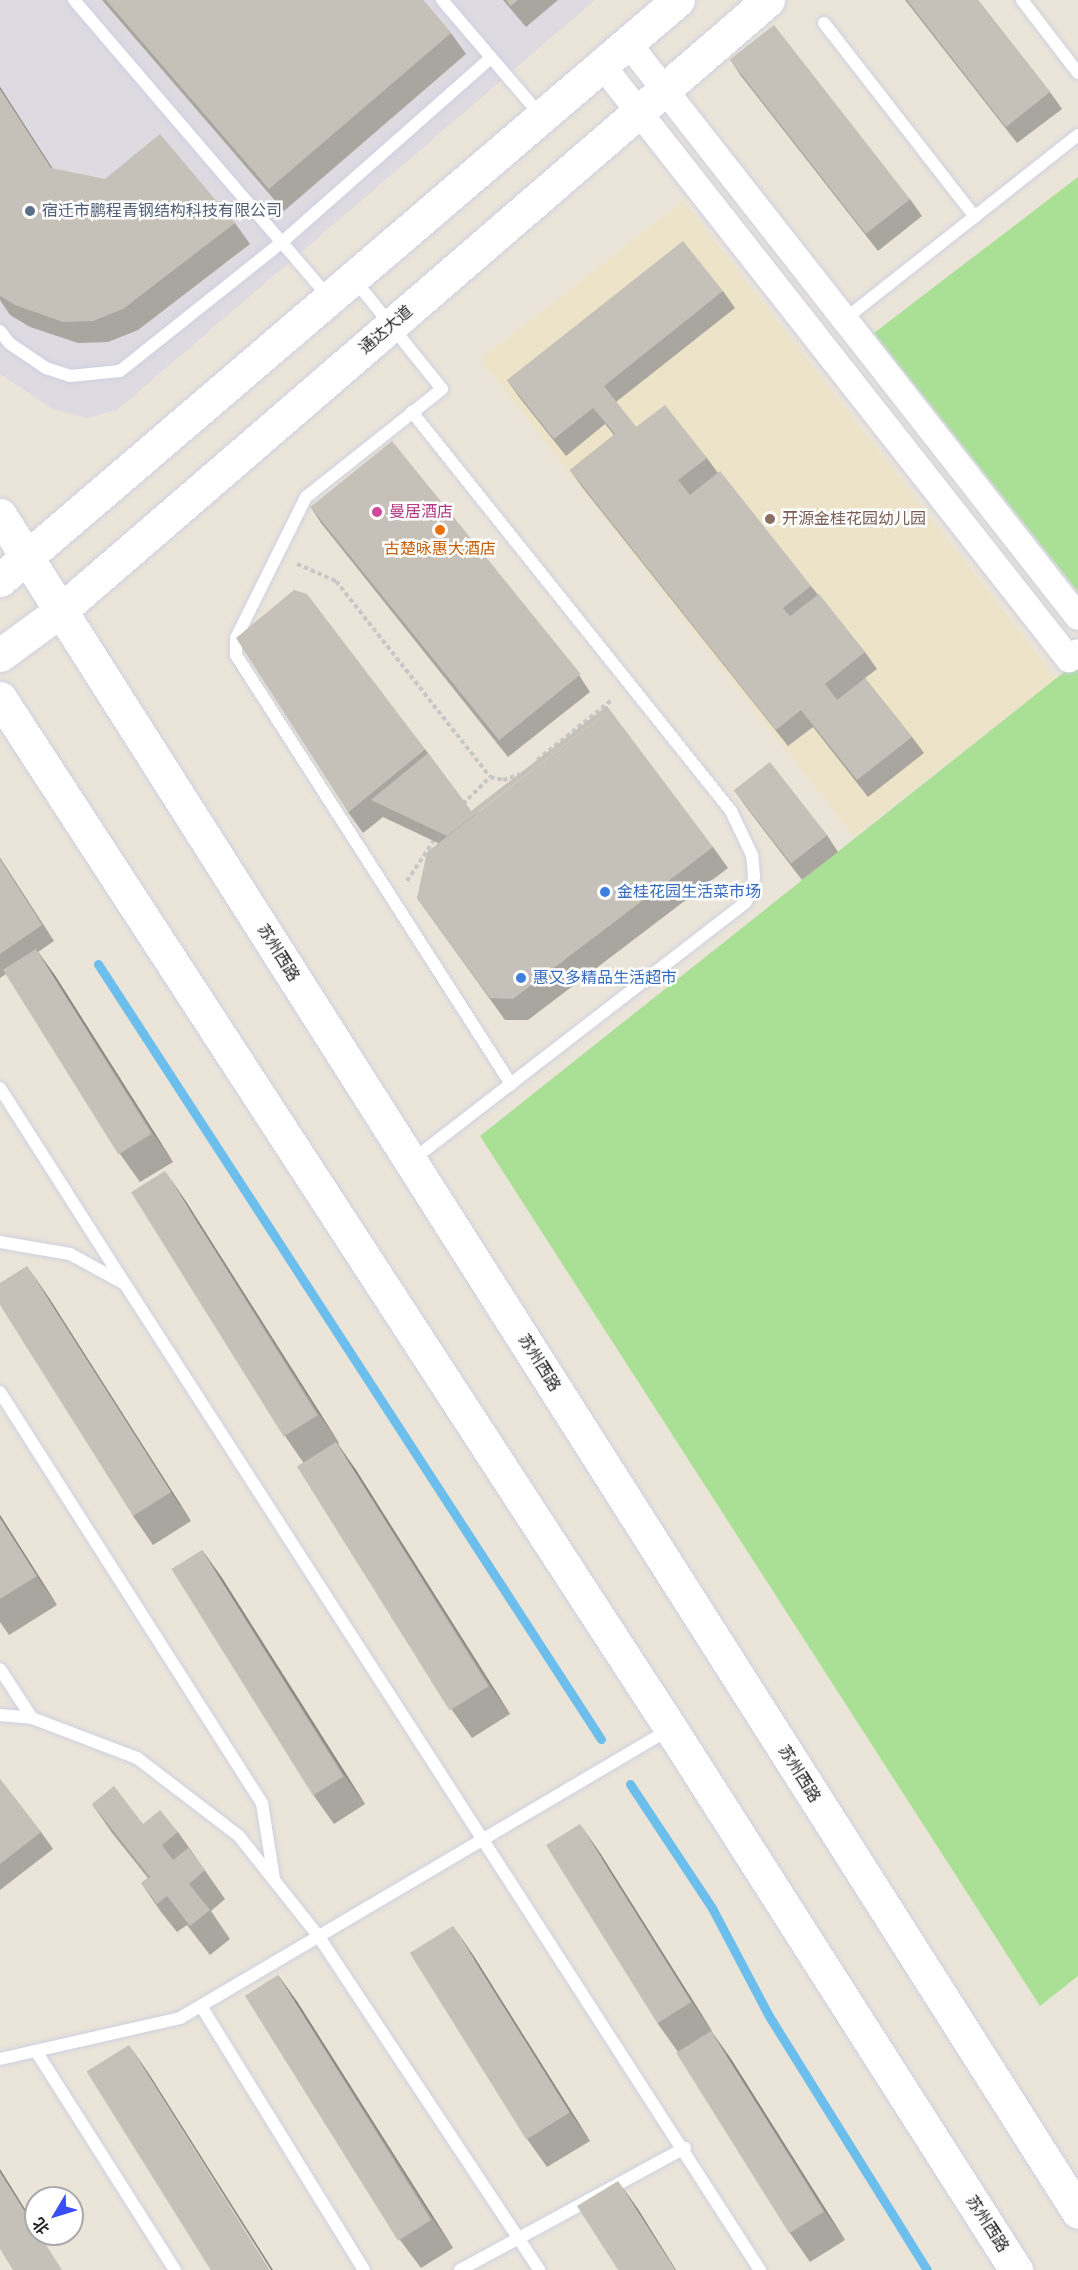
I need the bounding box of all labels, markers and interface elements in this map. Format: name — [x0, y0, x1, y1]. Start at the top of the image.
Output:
place label: 宿迁市鹏程青钢结构科技有限公司 — [42, 201, 282, 221]
marker: 宿迁市鹏程青钢结构科技有限公司 — [23, 204, 37, 218]
street label: 通达大道 — [356, 302, 416, 358]
place label: 曼居酒店 — [389, 502, 453, 522]
marker: 曼居酒店 — [370, 505, 384, 519]
place label: 开源金桂花园幼儿园 — [782, 509, 926, 529]
marker: 开源金桂花园幼儿园 — [763, 512, 777, 526]
marker: 古楚咏惠大酒店 — [433, 523, 447, 537]
place label: 古楚咏惠大酒店 — [384, 539, 496, 559]
place label: 金桂花园生活菜市场 — [617, 882, 761, 902]
marker: 金桂花园生活菜市场 — [598, 885, 612, 899]
street label: 苏州西路 — [253, 921, 303, 985]
place label: 惠又多精品生活超市 — [533, 968, 677, 988]
marker: 惠又多精品生活超市 — [514, 971, 528, 985]
street label: 苏州西路 — [514, 1331, 564, 1395]
street label: 苏州西路 — [774, 1742, 824, 1806]
north arrow — [24, 2186, 84, 2246]
street label: 苏州西路 — [962, 2192, 1012, 2256]
text: 北 — [29, 2214, 53, 2238]

